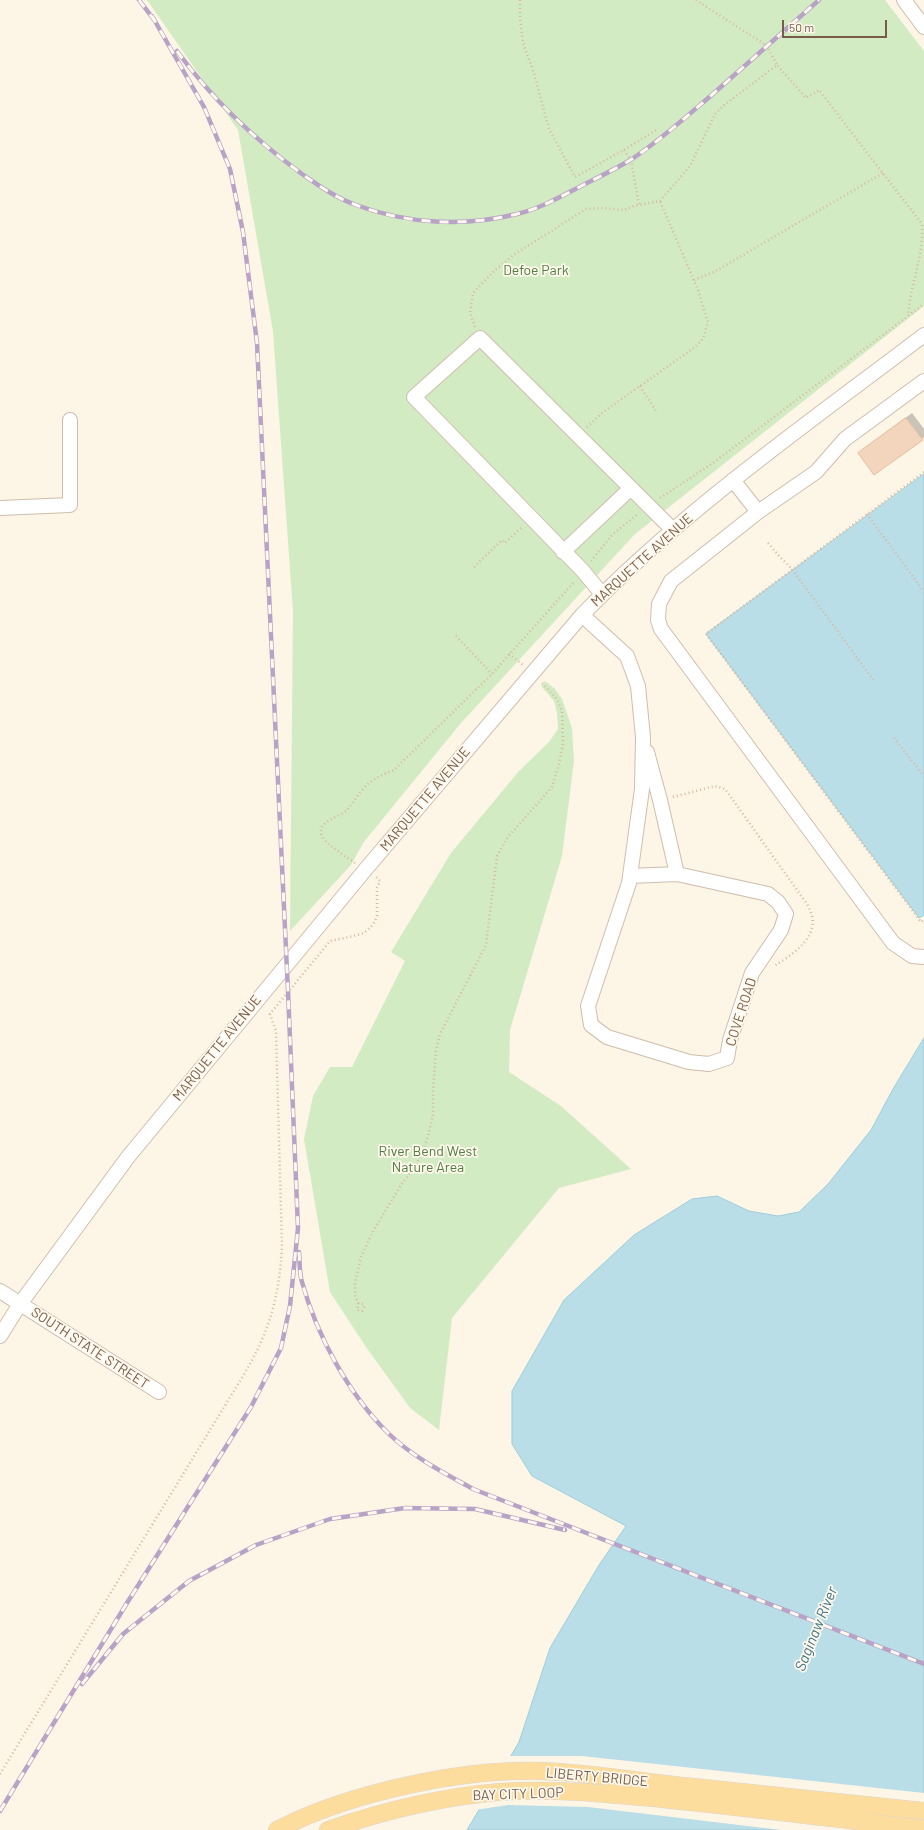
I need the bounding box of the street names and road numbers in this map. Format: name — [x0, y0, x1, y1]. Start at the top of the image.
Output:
street label: MARQUETTE AVENUE — [588, 510, 696, 610]
street label: MARQUETTE AVENUE — [376, 743, 474, 855]
street label: COVE ROAD — [722, 976, 760, 1048]
street label: MARQUETTE AVENUE — [169, 992, 265, 1104]
street label: SOUTH STATE STREET — [28, 1304, 152, 1392]
street label: LIBERTY BRIDGE — [545, 1764, 649, 1790]
street label: BAY CITY LOOP — [472, 1784, 564, 1804]

